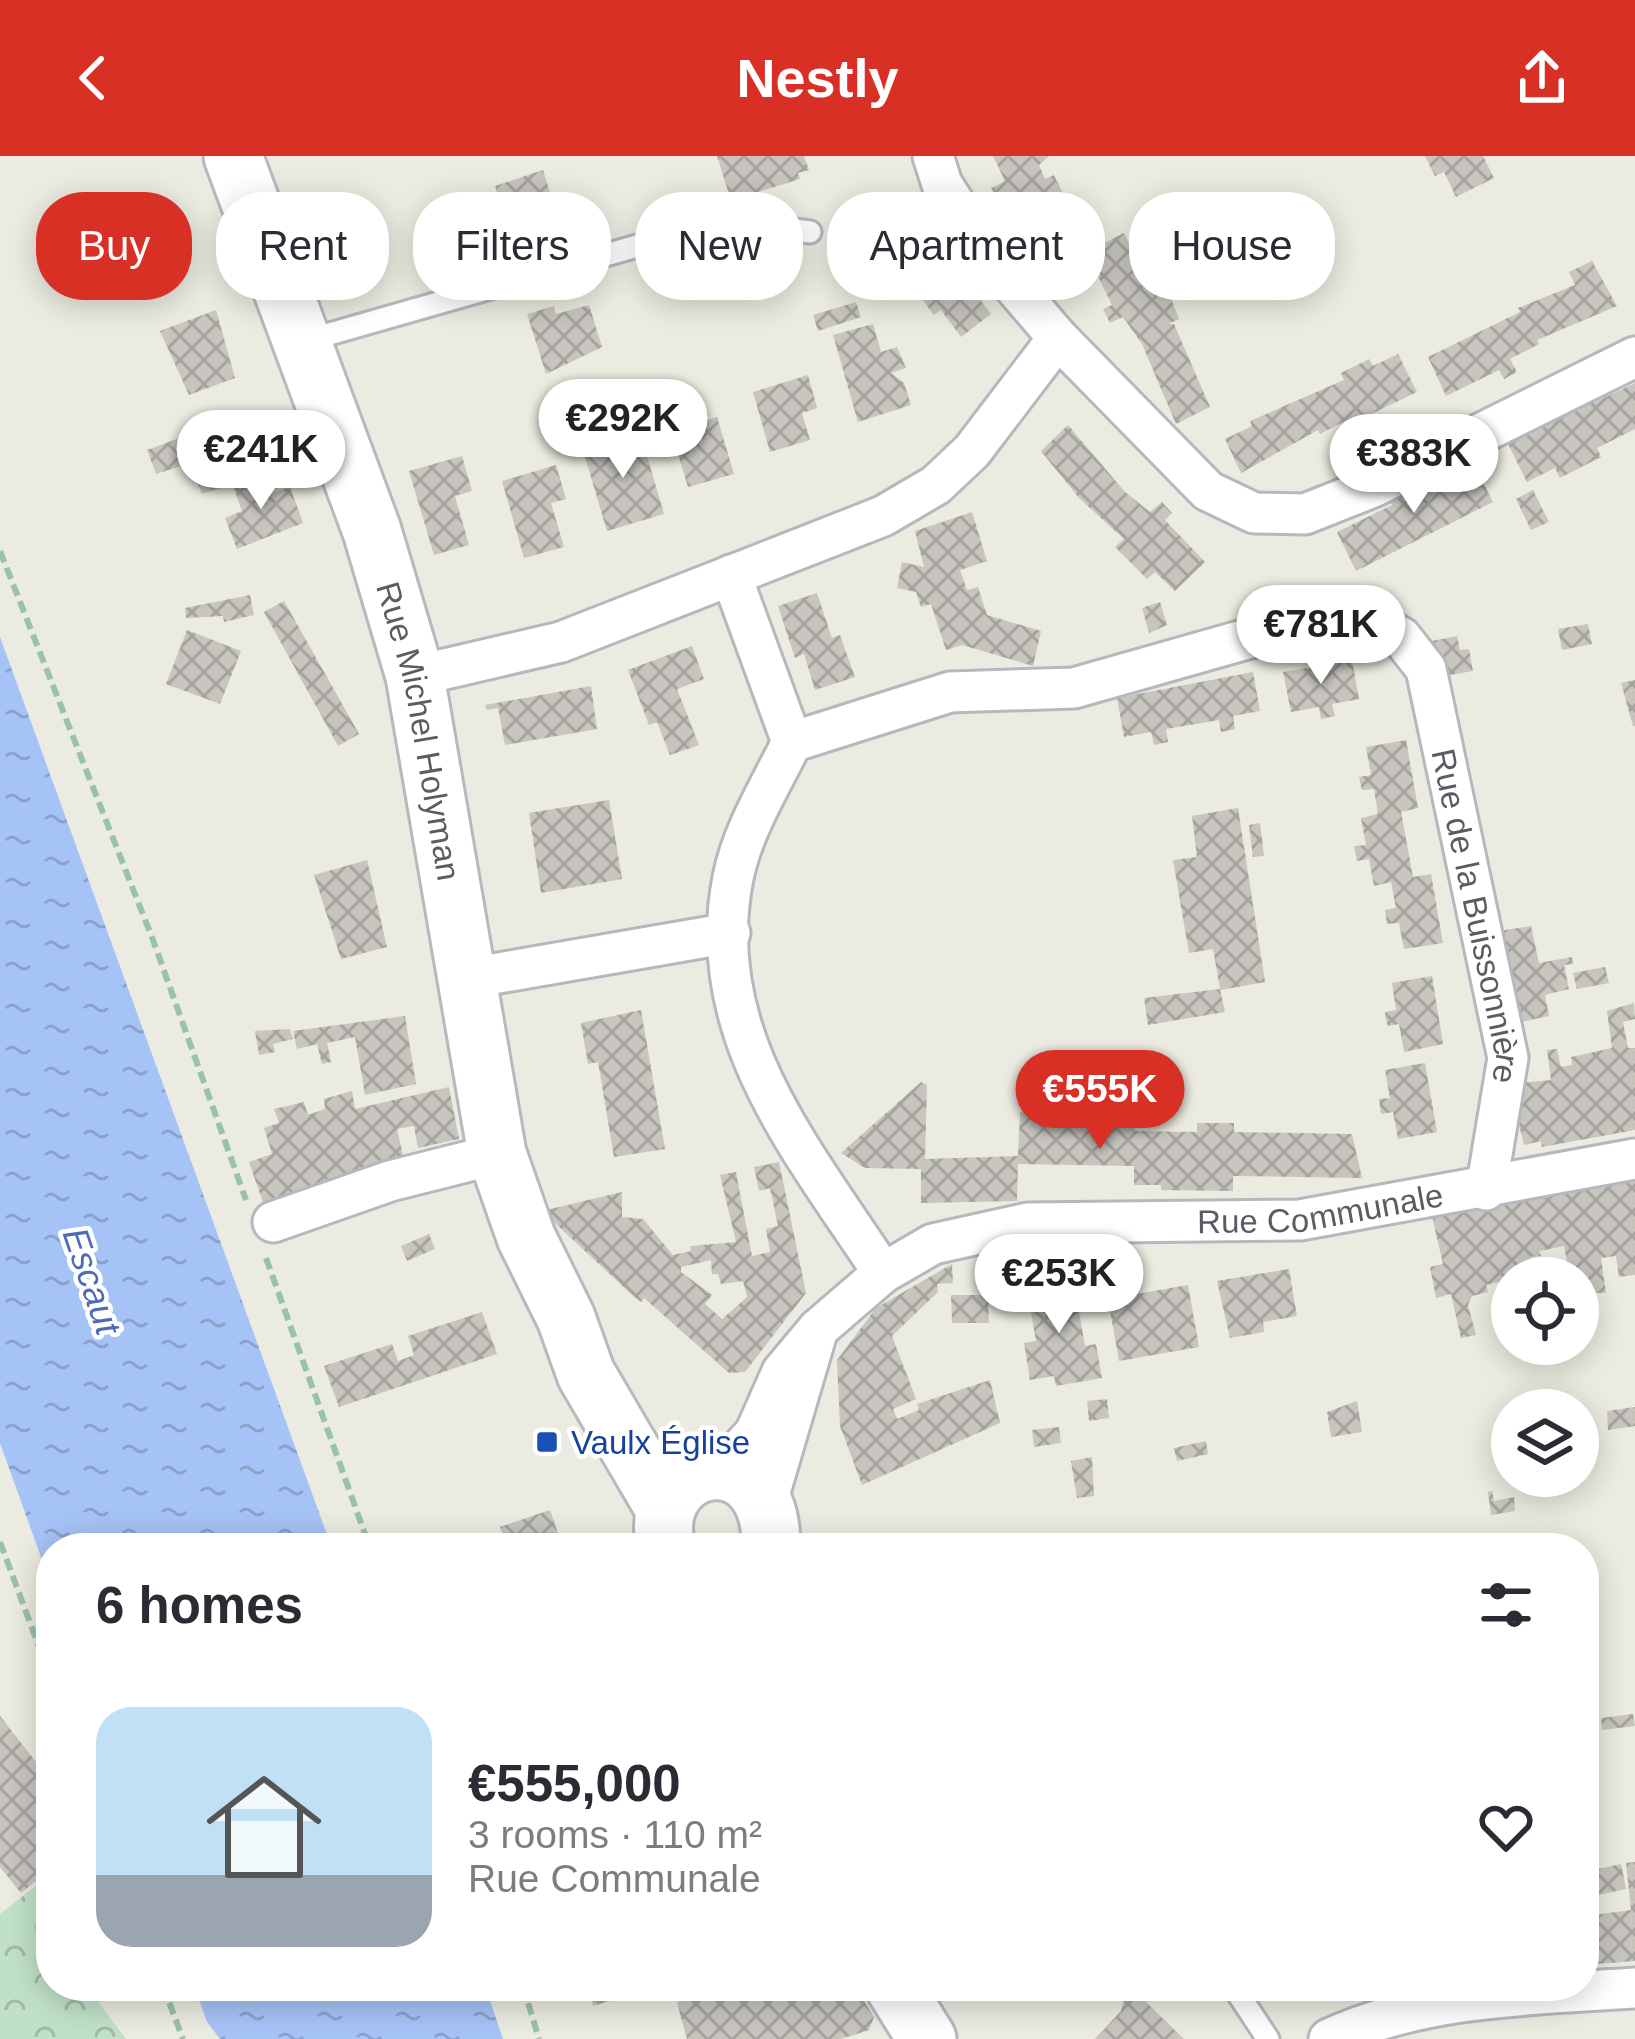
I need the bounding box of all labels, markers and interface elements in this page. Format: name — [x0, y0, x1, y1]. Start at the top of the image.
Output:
icon: back — [60, 45, 126, 111]
icon: share — [1509, 45, 1575, 111]
text: Nestly — [736, 48, 899, 108]
chip: Buy — [36, 192, 192, 300]
chip: Rent — [216, 192, 389, 300]
chip: Filters — [413, 192, 611, 300]
chip: New — [635, 192, 803, 300]
chip: Apartment — [827, 192, 1105, 300]
chip: House — [1129, 192, 1335, 300]
pin: €292K — [539, 379, 707, 481]
text: €292K — [566, 396, 680, 439]
pin: €241K — [177, 410, 345, 512]
pin: €383K — [1330, 414, 1498, 516]
text: €241K — [204, 427, 318, 470]
text: €383K — [1357, 431, 1471, 474]
street label: Rue Michel Holyman — [370, 577, 468, 883]
pin: €781K — [1237, 585, 1405, 687]
text: €781K — [1264, 602, 1378, 645]
street label: Rue de la Buissonnière — [1425, 745, 1527, 1086]
pin: €555K — [1016, 1050, 1184, 1152]
text: €555K — [1043, 1067, 1157, 1110]
street label: Rue Communale — [1197, 1176, 1446, 1240]
water label: Escaut — [55, 1222, 130, 1342]
pin: €253K — [975, 1234, 1143, 1336]
text: €253K — [1002, 1251, 1116, 1294]
map controls — [1491, 1257, 1599, 1497]
button: locate — [1491, 1257, 1599, 1365]
button: layers — [1491, 1389, 1599, 1497]
place label: Vaulx Église — [571, 1424, 750, 1461]
marker: Vaulx Église — [534, 1429, 560, 1455]
icon: filters — [1473, 1572, 1539, 1638]
text: 6 homes — [96, 1577, 303, 1634]
icon: home — [192, 1755, 336, 1899]
text: €555,000 — [468, 1755, 681, 1812]
icon: heart — [1473, 1794, 1539, 1860]
text: 3 rooms · 110 m² — [468, 1813, 762, 1856]
text: Rue Communale — [468, 1857, 761, 1900]

